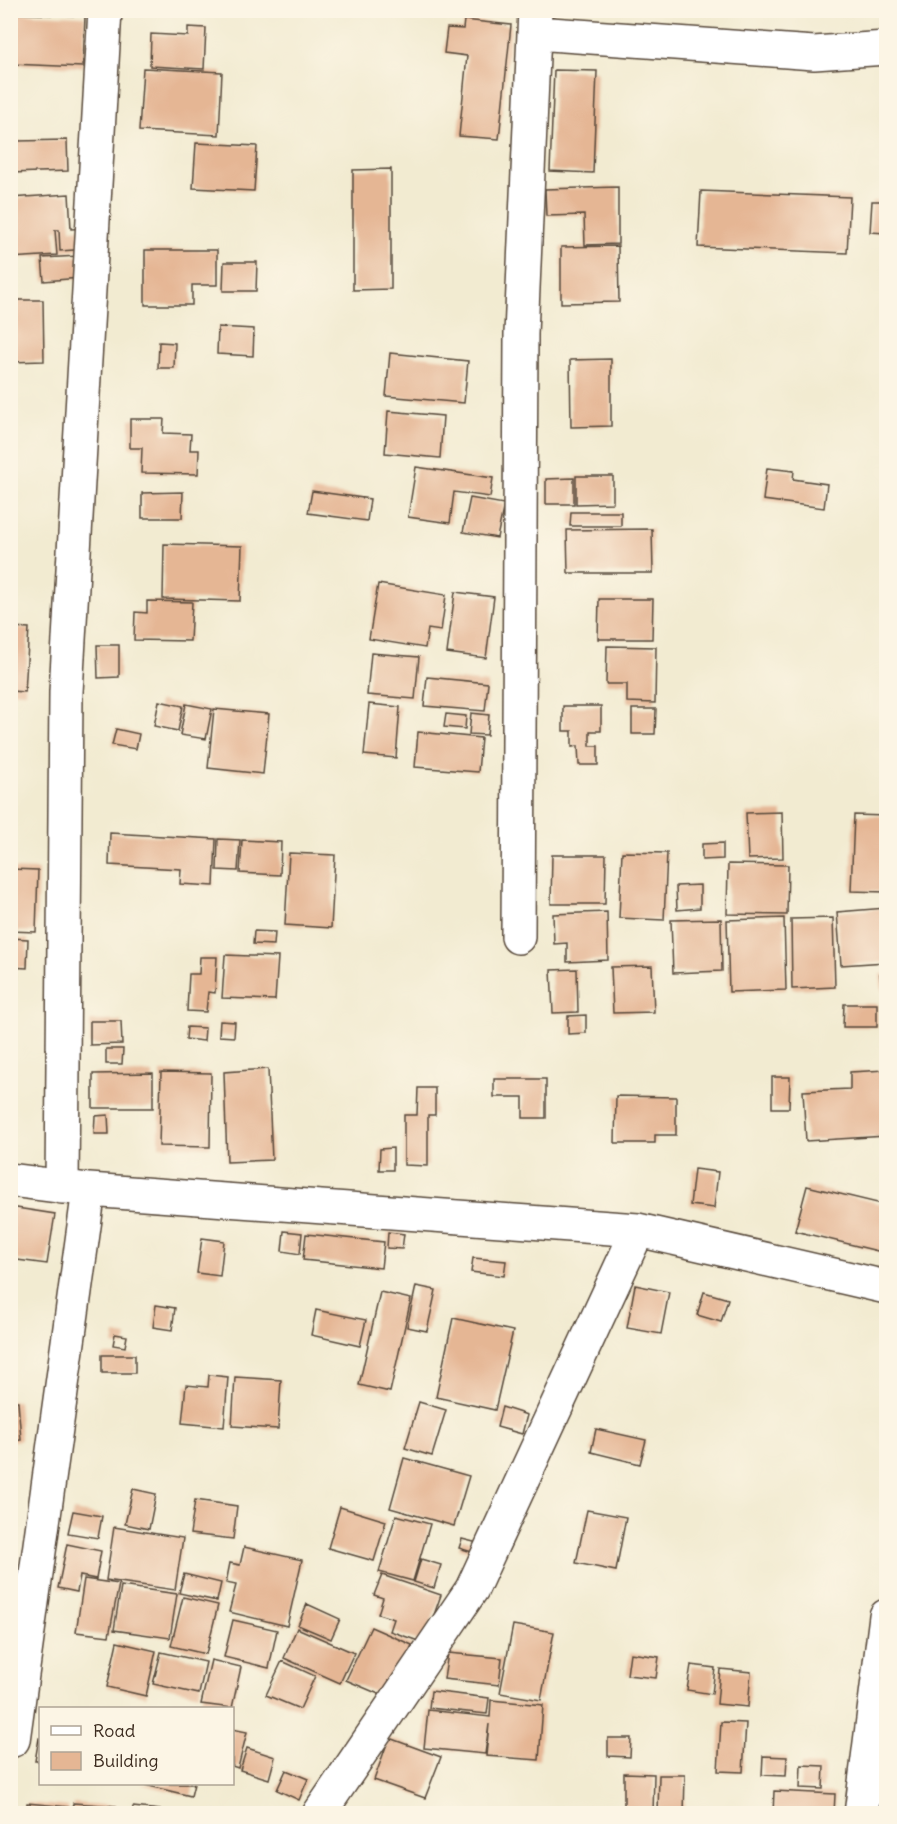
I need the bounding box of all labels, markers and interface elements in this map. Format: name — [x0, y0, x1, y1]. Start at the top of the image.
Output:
legend — [39, 1707, 234, 1785]
text: Road — [93, 1719, 136, 1742]
text: Building — [93, 1749, 158, 1772]

